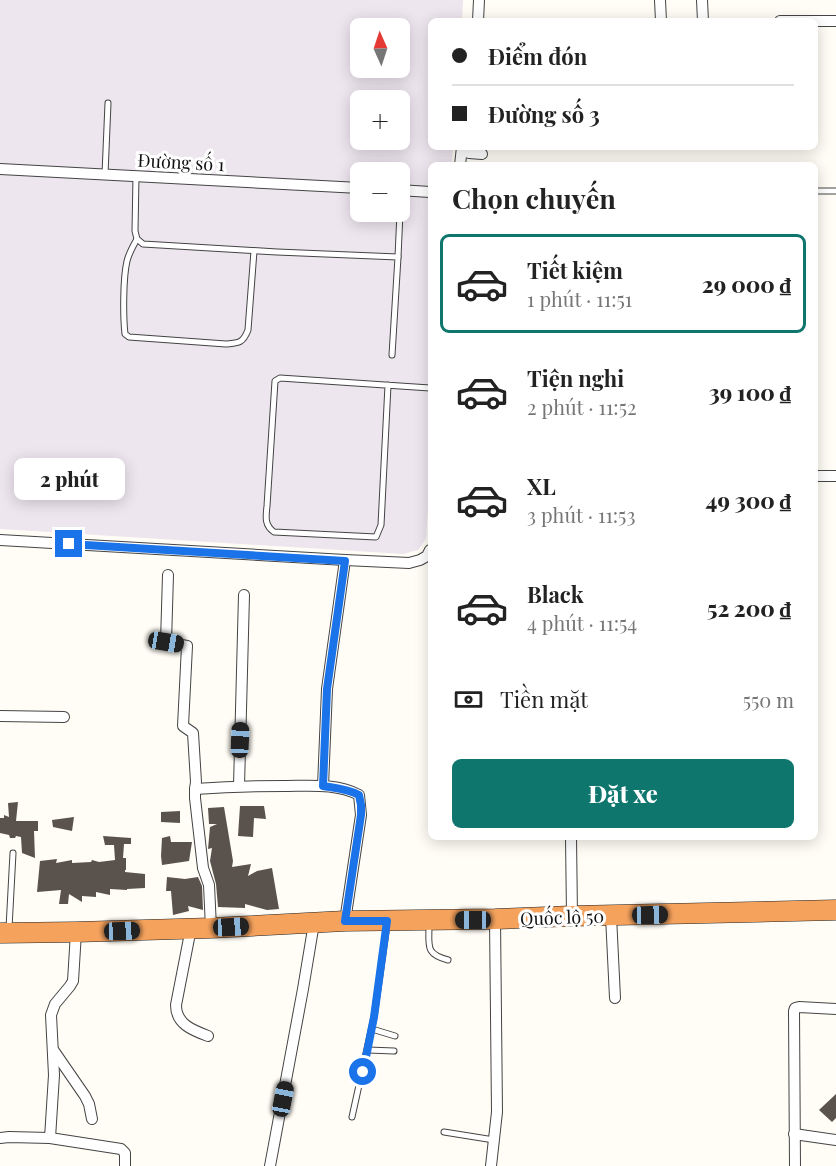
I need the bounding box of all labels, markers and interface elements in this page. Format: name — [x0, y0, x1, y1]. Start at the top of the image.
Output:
north arrow — [350, 18, 410, 78]
map controls — [350, 18, 410, 222]
text: Điểm đón — [488, 41, 587, 71]
button: + — [350, 90, 410, 150]
text: Đường số 3 — [488, 99, 600, 129]
street label: Đường số 1 — [137, 146, 225, 176]
button: − — [350, 162, 410, 222]
text: Chọn chuyến — [452, 180, 616, 216]
text: Tiết kiệm — [527, 255, 623, 285]
icon: car — [455, 257, 509, 311]
text: 29 000 ₫ — [702, 269, 791, 299]
text: 1 phút · 11:51 — [527, 285, 632, 312]
text: Tiện nghi — [527, 363, 624, 393]
icon: car — [455, 365, 509, 419]
text: 39 100 ₫ — [709, 377, 791, 407]
text: 2 phút · 11:52 — [527, 393, 637, 420]
callout: 2 phút — [14, 457, 124, 499]
text: 2 phút — [40, 465, 99, 492]
text: XL — [527, 471, 556, 501]
icon: car — [455, 473, 509, 527]
text: 49 300 ₫ — [706, 485, 791, 515]
text: 3 phút · 11:53 — [527, 501, 635, 528]
route end — [55, 530, 82, 557]
text: Black — [527, 579, 584, 609]
icon: car — [455, 581, 509, 635]
text: 52 200 ₫ — [707, 593, 791, 623]
text: 4 phút · 11:54 — [527, 609, 637, 636]
car — [147, 630, 185, 654]
icon: cash — [452, 683, 485, 716]
text: Tiền mặt — [500, 684, 588, 714]
text: 550 m — [743, 686, 794, 713]
car — [230, 722, 250, 758]
button: Đặt xe — [452, 759, 794, 828]
street label: Quốc lộ 50 — [520, 902, 604, 930]
car — [632, 906, 668, 924]
car — [455, 911, 491, 929]
car — [213, 917, 249, 937]
car — [104, 921, 140, 941]
route start — [349, 1058, 376, 1085]
car — [271, 1080, 295, 1118]

